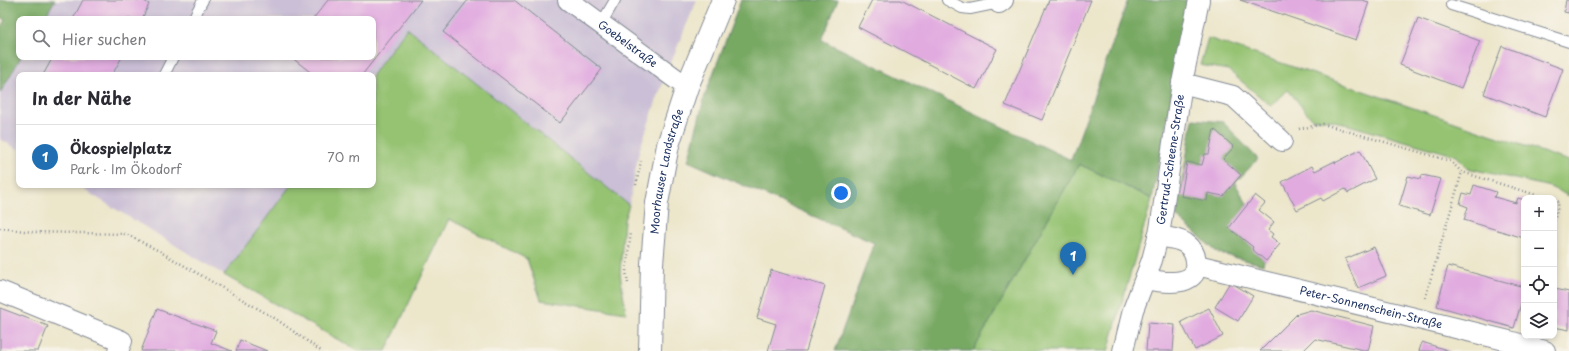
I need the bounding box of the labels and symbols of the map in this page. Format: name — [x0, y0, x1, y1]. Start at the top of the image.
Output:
street label: Goebelstraße — [595, 16, 662, 71]
street label: Gertrud-Scheene-Straße — [1152, 93, 1188, 226]
street label: Moorhauser Landstraße — [645, 106, 687, 235]
your location — [831, 183, 851, 203]
pin: 1 — [1060, 242, 1086, 275]
street label: Peter-Sonnenschein-Straße — [1298, 281, 1444, 333]

